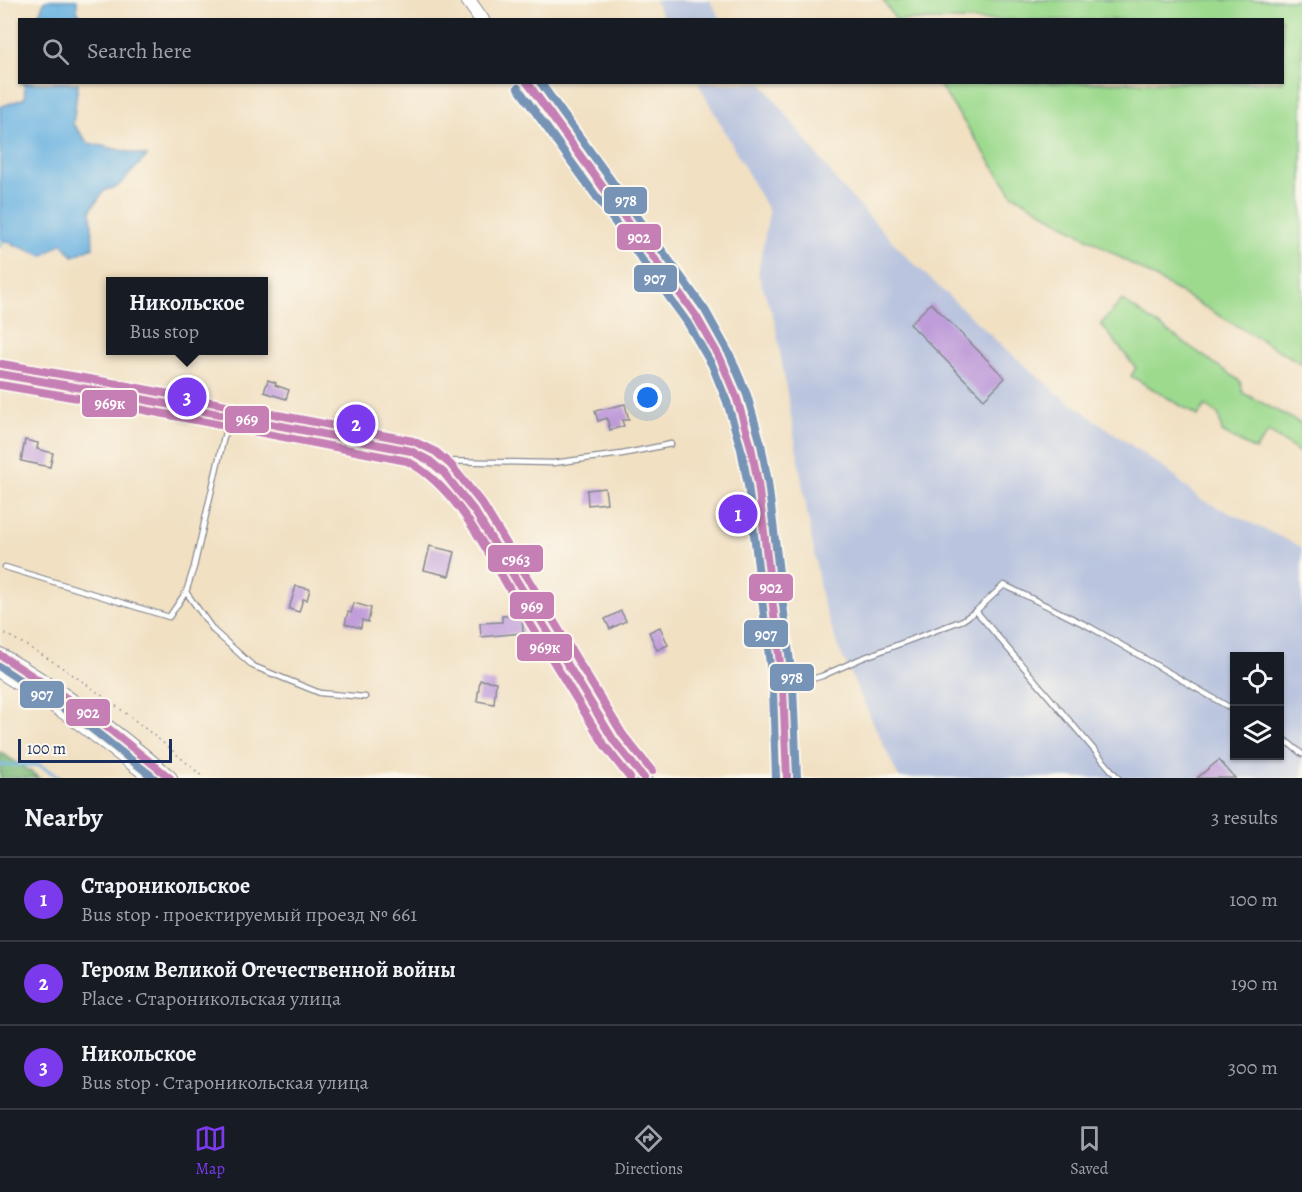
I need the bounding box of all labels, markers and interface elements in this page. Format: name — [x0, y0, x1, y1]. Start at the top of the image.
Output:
search box — [18, 18, 1284, 84]
icon: search — [39, 35, 72, 68]
text: Search here — [87, 36, 192, 66]
line badge: 978 — [603, 186, 648, 215]
text: 978 — [615, 190, 637, 212]
line badge: 902 — [616, 223, 662, 251]
text: 902 — [627, 227, 651, 249]
line badge: 907 — [633, 264, 678, 293]
text: 907 — [644, 268, 666, 290]
popup — [106, 277, 268, 355]
text: Никольское — [129, 288, 245, 318]
text: Bus stop — [129, 318, 199, 345]
pin: 3 — [168, 374, 207, 420]
your location — [633, 383, 662, 412]
line badge: 969к — [81, 389, 138, 418]
text: 969к — [95, 393, 126, 415]
pin: 2 — [336, 402, 376, 446]
line badge: 969 — [224, 405, 270, 434]
text: 969 — [236, 409, 258, 431]
pin: 1 — [718, 492, 758, 536]
line badge: с963 — [487, 544, 544, 573]
text: с963 — [502, 549, 530, 571]
line badge: 902 — [748, 573, 794, 602]
text: 902 — [759, 577, 783, 599]
line badge: 969 — [509, 591, 555, 620]
text: 969 — [521, 596, 543, 618]
line badge: 907 — [743, 619, 789, 648]
text: 907 — [755, 624, 777, 646]
line badge: 969к — [516, 633, 573, 662]
text: 969к — [530, 637, 561, 659]
map controls — [1230, 652, 1284, 760]
button: locate — [1230, 652, 1284, 706]
line badge: 978 — [769, 663, 815, 692]
text: 978 — [781, 667, 803, 689]
line badge: 907 — [19, 680, 65, 709]
text: 907 — [31, 684, 53, 706]
line badge: 902 — [65, 698, 111, 727]
text: 902 — [76, 702, 100, 724]
button: layers — [1230, 706, 1284, 760]
scale bar — [18, 736, 172, 764]
text: 100 m — [27, 738, 66, 760]
text: Nearby — [24, 800, 103, 835]
text: 3 results — [1211, 804, 1278, 831]
text: Староникольское — [81, 871, 250, 901]
text: 1 — [40, 886, 47, 913]
text: 100 m — [1229, 886, 1278, 913]
text: Bus stop · проектируемый проезд № 661 — [81, 901, 417, 928]
text: Героям Великой Отечественной войны — [81, 955, 456, 985]
text: 2 — [39, 970, 48, 997]
text: 190 m — [1231, 970, 1278, 997]
text: Place · Староникольская улица — [81, 985, 341, 1012]
text: Никольское — [81, 1039, 197, 1069]
text: 3 — [39, 1054, 48, 1081]
text: 300 m — [1228, 1054, 1278, 1081]
text: Bus stop · Староникольская улица — [81, 1069, 369, 1096]
tab: Map — [194, 1122, 227, 1180]
tab: Directions — [614, 1122, 683, 1180]
tab: Saved — [1070, 1122, 1108, 1180]

